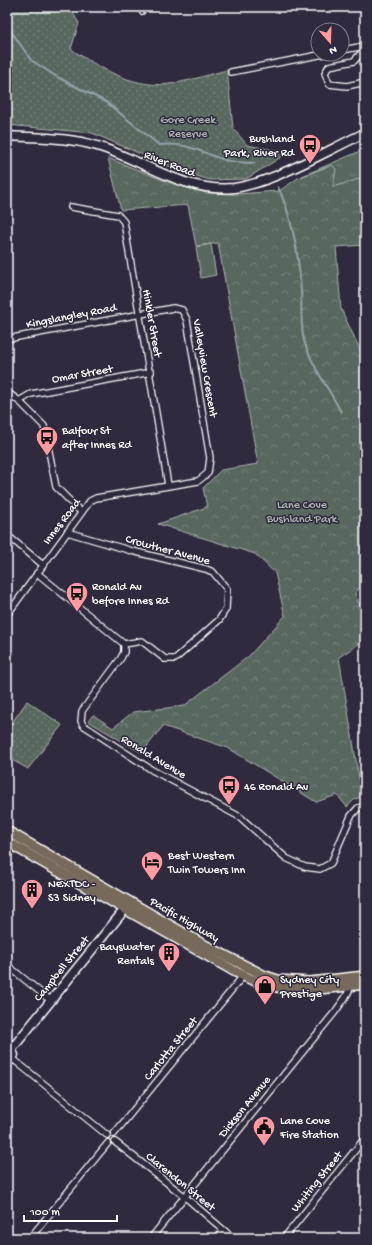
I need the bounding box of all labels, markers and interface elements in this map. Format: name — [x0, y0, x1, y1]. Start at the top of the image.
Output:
north arrow — [310, 22, 350, 62]
text: N — [327, 43, 338, 56]
park label: Gore Creek Reserve — [160, 114, 217, 142]
bus stop icon: Bushland Park, River Rd — [297, 132, 323, 165]
place label: Bushland Park, River Rd — [223, 133, 295, 161]
street label: River Road — [142, 149, 198, 181]
street label: Hinkler Street — [138, 288, 164, 359]
street label: Kingslangley Road — [25, 301, 119, 333]
street label: Valleyview Crescent — [188, 317, 220, 419]
street label: Omar Street — [51, 363, 115, 387]
bus stop icon: Balfour St after Innes Rd — [34, 424, 60, 457]
place label: Balfour St after Innes Rd — [61, 425, 133, 453]
street label: Innes Road — [41, 496, 85, 548]
park label: Lane Cove Bushland Park — [266, 499, 339, 527]
street label: Crowther Avenue — [124, 533, 212, 569]
bus stop icon: Ronald Av before Innes Rd — [64, 580, 90, 613]
place label: Ronald Av before Innes Rd — [92, 581, 170, 609]
street label: Ronald Avenue — [118, 733, 189, 783]
bus stop icon: 46 Ronald Av — [216, 773, 242, 806]
place label: 46 Ronald Av — [244, 781, 308, 795]
hotel icon: Best Western Twin Towers Inn — [139, 849, 165, 882]
place label: Best Western Twin Towers Inn — [167, 850, 245, 878]
building icon: NEXTDC - S3 Sidney — [19, 877, 45, 910]
place label: NEXTDC - S3 Sidney — [48, 878, 96, 906]
street label: Pacific Highway — [146, 895, 221, 946]
street label: Campbell Street — [32, 933, 94, 1005]
building icon: Bayswater Rentals — [156, 940, 182, 973]
place label: Bayswater Rentals — [99, 941, 156, 969]
shop icon: Sydney City Prestige — [252, 973, 278, 1006]
place label: Sydney City Prestige — [279, 974, 339, 1002]
street label: Carlotta Street — [142, 1014, 202, 1084]
street label: Dickson Avenue — [216, 1073, 275, 1142]
public building icon: Lane Cove Fire Station — [251, 1114, 277, 1147]
place label: Lane Cove Fire Station — [279, 1115, 339, 1143]
street label: Whiting Street — [289, 1148, 347, 1215]
street label: Clarendon Street — [142, 1150, 218, 1216]
scale bar — [24, 1197, 117, 1223]
text: 100 m — [29, 1206, 60, 1220]

